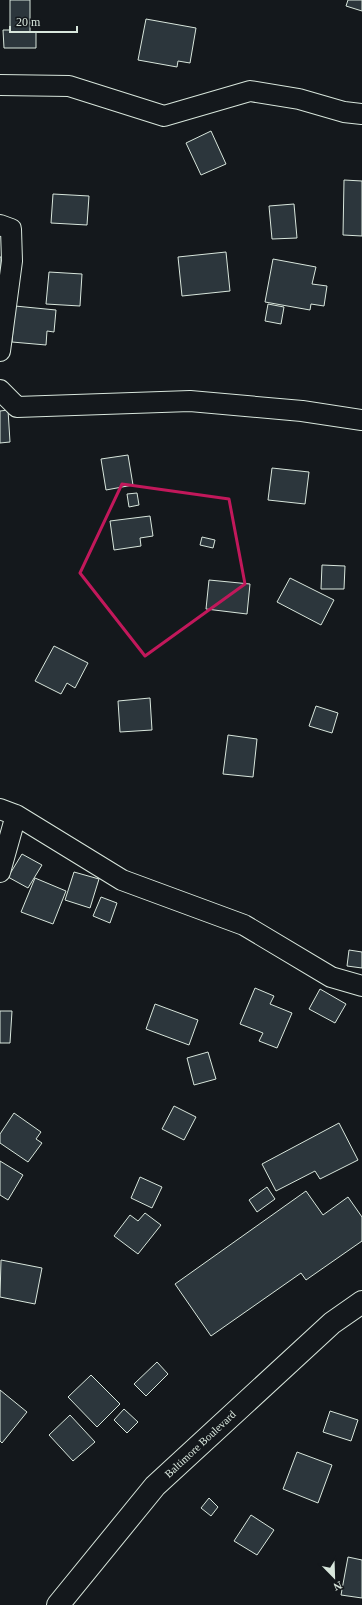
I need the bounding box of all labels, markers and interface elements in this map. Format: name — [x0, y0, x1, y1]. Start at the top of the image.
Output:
scale bar — [10, 8, 77, 34]
text: 20 m — [16, 15, 41, 29]
street label: Baltimore Boulevard — [162, 1408, 238, 1480]
north arrow — [314, 1557, 354, 1597]
text: N — [332, 1579, 344, 1593]

